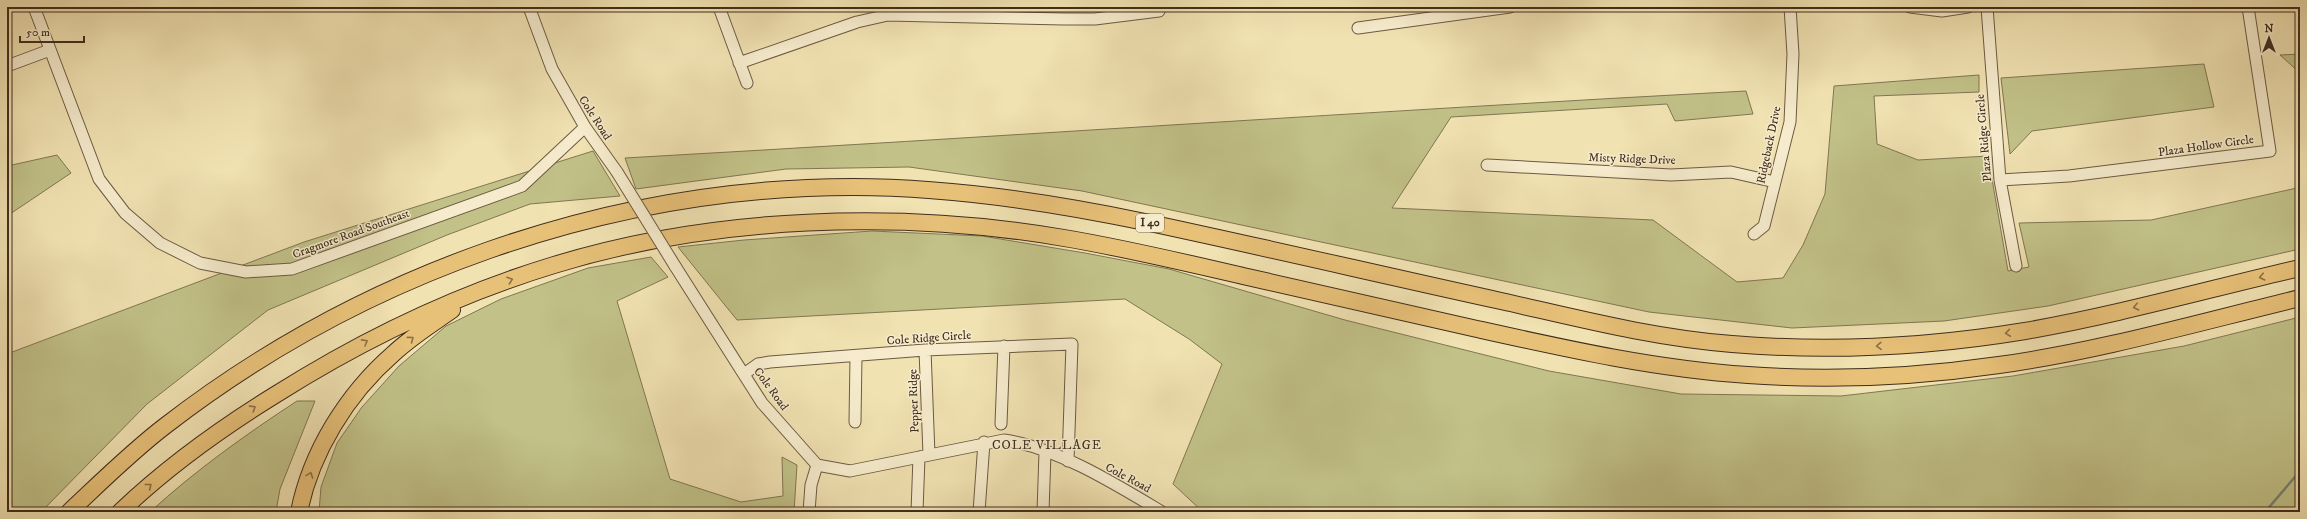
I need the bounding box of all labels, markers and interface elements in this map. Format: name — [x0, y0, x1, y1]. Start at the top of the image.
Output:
scale bar — [20, 18, 84, 44]
north arrow — [2249, 18, 2289, 58]
text: N — [2264, 22, 2274, 36]
text: 50 m — [26, 25, 50, 40]
street label: Cole Road — [575, 93, 615, 143]
street label: Plaza Ridge Circle — [1973, 93, 1995, 183]
street label: Ridgeback Drive — [1753, 105, 1785, 185]
street label: Plaza Hollow Circle — [2157, 132, 2255, 160]
street label: Misty Ridge Drive — [1588, 150, 1676, 168]
street label: Cragmore Road Southeast — [290, 206, 412, 262]
road number: I 40 — [1136, 214, 1164, 232]
one-way arrow — [2259, 272, 2265, 280]
one-way arrow — [506, 276, 513, 284]
one-way arrow — [2132, 302, 2139, 310]
street label: Cole Ridge Circle — [886, 328, 972, 348]
one-way arrow — [2005, 328, 2011, 337]
one-way arrow — [407, 336, 414, 343]
one-way arrow — [361, 339, 368, 347]
one-way arrow — [1876, 342, 1882, 350]
street label: Cole Road — [750, 364, 792, 414]
street label: Pepper Ridge — [905, 369, 923, 433]
one-way arrow — [249, 406, 256, 413]
district label: COLE VILLAGE — [992, 437, 1102, 453]
street label: Cole Road — [1103, 460, 1153, 496]
one-way arrow — [306, 471, 314, 478]
one-way arrow — [145, 484, 152, 491]

